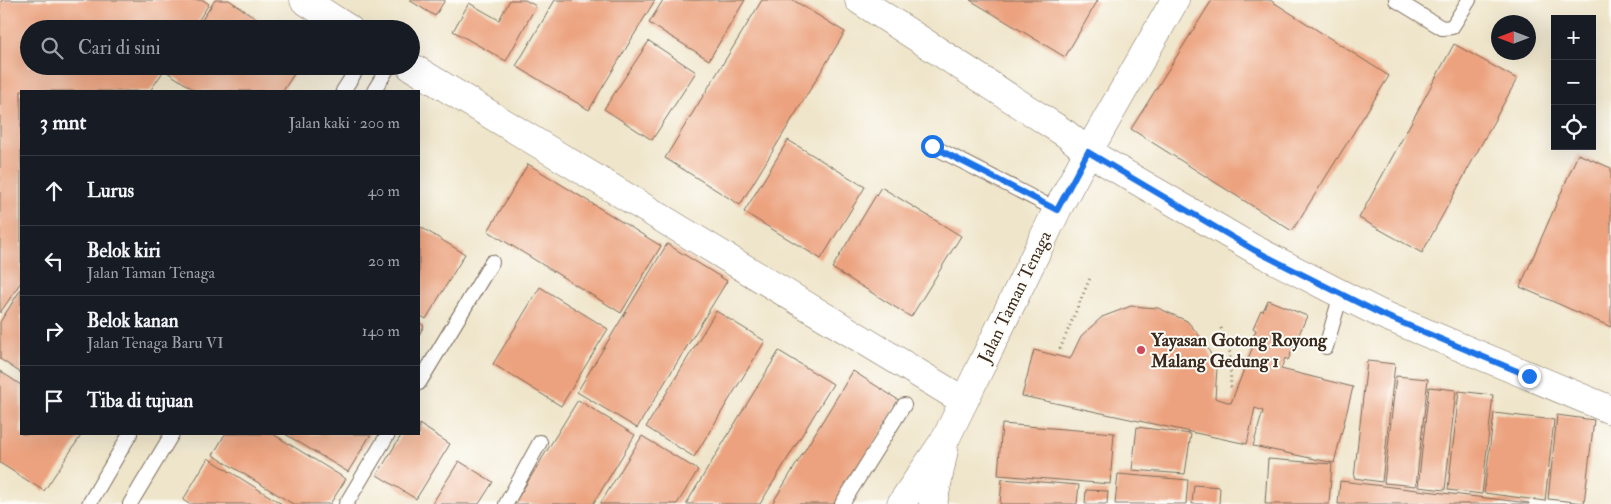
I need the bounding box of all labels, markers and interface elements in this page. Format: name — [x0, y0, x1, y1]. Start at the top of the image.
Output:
north arrow — [1491, 15, 1536, 60]
map controls — [1551, 15, 1596, 150]
button: + — [1551, 15, 1596, 60]
search box — [20, 20, 420, 75]
icon: search — [38, 34, 66, 62]
text: Cari di sini — [78, 36, 161, 60]
button: − — [1551, 60, 1596, 105]
button: locate — [1551, 105, 1596, 150]
text: 3 mnt — [40, 109, 86, 136]
text: Jalan kaki · 200 m — [289, 113, 400, 133]
route start — [921, 135, 944, 158]
icon: ahead — [40, 177, 68, 205]
text: Lurus — [87, 179, 134, 203]
text: 40 m — [367, 181, 400, 201]
street label: Jalan Taman Tenaga — [973, 227, 1057, 368]
text: Belok kiri — [87, 239, 161, 263]
icon: left — [40, 247, 68, 275]
text: 20 m — [368, 251, 400, 271]
text: Jalan Taman Tenaga — [87, 263, 215, 283]
text: Belok kanan — [87, 309, 178, 333]
icon: right — [40, 317, 68, 345]
text: 140 m — [362, 321, 400, 341]
place label: Yayasan Gotong Royong Malang Gedung 1 — [1150, 329, 1328, 373]
text: Jalan Tenaga Baru VI — [87, 333, 224, 353]
marker: Yayasan Gotong Royong Malang Gedung 1 — [1135, 344, 1147, 356]
route end — [1518, 365, 1541, 388]
icon: arrive — [40, 387, 68, 415]
text: Tiba di tujuan — [87, 389, 193, 413]

